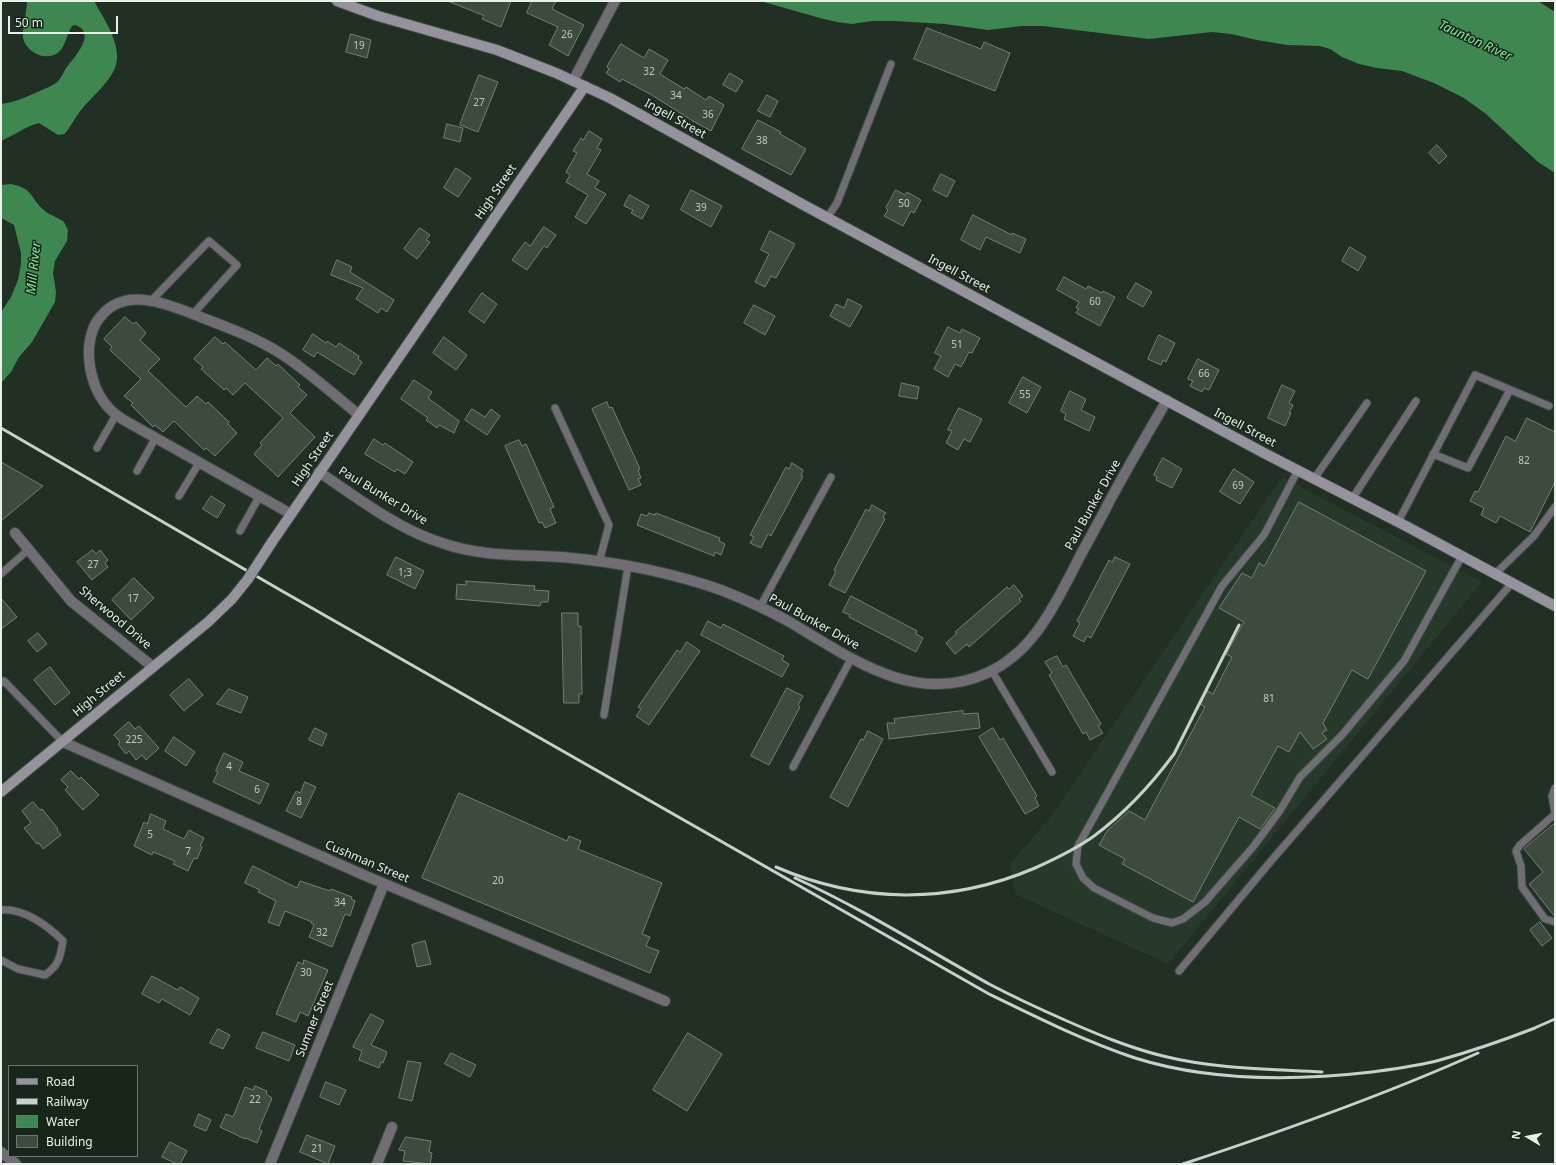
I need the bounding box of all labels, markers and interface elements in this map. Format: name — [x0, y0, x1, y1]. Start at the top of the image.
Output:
scale bar — [10, 8, 120, 34]
text: 50 m — [15, 14, 43, 31]
water label: Taunton River — [1436, 17, 1514, 65]
house number: 26 — [561, 29, 573, 41]
house number: 19 — [353, 40, 365, 52]
house number: 32 — [643, 66, 655, 78]
house number: 34 — [670, 90, 682, 102]
street label: Ingell Street — [642, 96, 708, 142]
house number: 27 — [473, 97, 485, 109]
house number: 36 — [702, 109, 714, 121]
house number: 38 — [756, 135, 768, 147]
street label: High Street — [472, 162, 520, 222]
house number: 50 — [898, 198, 910, 210]
house number: 39 — [695, 202, 707, 214]
water label: Mill River — [23, 241, 45, 295]
street label: Ingell Street — [925, 252, 993, 296]
house number: 60 — [1089, 296, 1101, 308]
house number: 51 — [951, 339, 963, 351]
house number: 66 — [1198, 368, 1210, 380]
house number: 55 — [1019, 389, 1031, 401]
street label: Ingell Street — [1211, 406, 1279, 450]
street label: High Street — [289, 429, 337, 489]
house number: 82 — [1518, 455, 1530, 467]
street label: Paul Bunker Drive — [1062, 457, 1124, 553]
street label: Paul Bunker Drive — [336, 464, 430, 528]
house number: 69 — [1232, 480, 1244, 492]
house number: 27 — [87, 559, 99, 571]
house number: 1;3 — [398, 567, 412, 579]
street label: Sherwood Drive — [76, 584, 154, 652]
street label: Paul Bunker Drive — [766, 591, 862, 653]
house number: 17 — [127, 593, 139, 605]
street label: High Street — [70, 668, 128, 720]
house number: 81 — [1263, 693, 1275, 705]
house number: 225 — [125, 734, 143, 746]
house number: 4 — [226, 761, 232, 773]
house number: 6 — [254, 784, 260, 796]
house number: 8 — [296, 796, 302, 808]
house number: 5 — [147, 829, 153, 841]
street label: Cushman Street — [323, 838, 411, 886]
house number: 7 — [185, 846, 191, 858]
house number: 20 — [492, 875, 504, 887]
house number: 34 — [334, 897, 346, 909]
house number: 32 — [316, 927, 328, 939]
house number: 30 — [300, 967, 312, 979]
street label: Sumner Street — [293, 979, 337, 1059]
legend — [8, 1065, 138, 1157]
text: Road — [46, 1073, 75, 1090]
text: Railway — [46, 1093, 89, 1110]
house number: 22 — [249, 1094, 261, 1106]
text: Water — [46, 1113, 80, 1130]
north arrow — [1508, 1117, 1548, 1157]
text: N — [1508, 1129, 1524, 1141]
text: Building — [46, 1133, 93, 1150]
house number: 21 — [311, 1143, 323, 1155]

